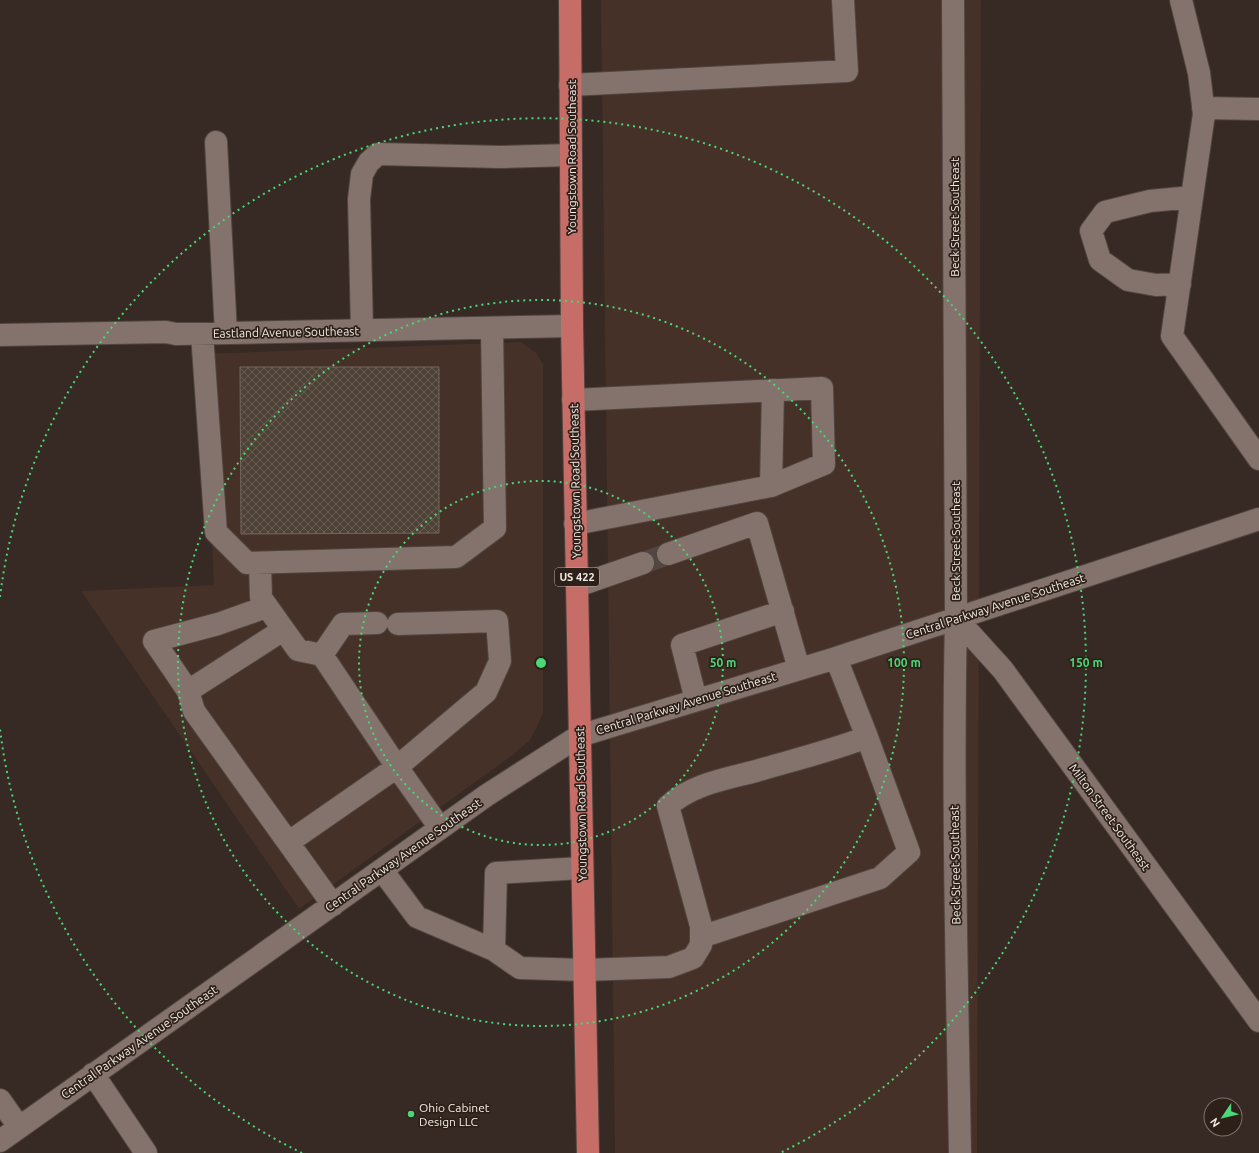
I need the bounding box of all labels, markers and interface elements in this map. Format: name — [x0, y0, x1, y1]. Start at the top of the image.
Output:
street label: Youngstown Road Southeast — [565, 79, 578, 234]
street label: Beck Street Southeast — [948, 157, 961, 277]
street label: Eastland Avenue Southeast — [213, 324, 360, 340]
street label: Youngstown Road Southeast — [567, 403, 583, 558]
street label: Beck Street Southeast — [949, 481, 962, 601]
road number: US 422 — [555, 568, 599, 586]
street label: Central Parkway Avenue Southeast — [904, 571, 1086, 641]
centre of rings — [534, 656, 548, 670]
text: 50 m — [710, 656, 736, 669]
text: 100 m — [887, 656, 921, 669]
text: 150 m — [1069, 656, 1103, 669]
street label: Central Parkway Avenue Southeast — [594, 669, 778, 737]
street label: Youngstown Road Southeast — [573, 726, 589, 881]
street label: Milton Street Southeast — [1067, 761, 1153, 873]
street label: Central Parkway Avenue Southeast — [322, 796, 484, 914]
street label: Beck Street Southeast — [947, 805, 963, 925]
street label: Central Parkway Avenue Southeast — [58, 983, 220, 1101]
north arrow — [1203, 1097, 1243, 1137]
place label: Ohio Cabinet Design LLC — [419, 1101, 490, 1128]
marker: Ohio Cabinet Design LLC — [406, 1109, 416, 1119]
text: N — [1208, 1116, 1222, 1130]

